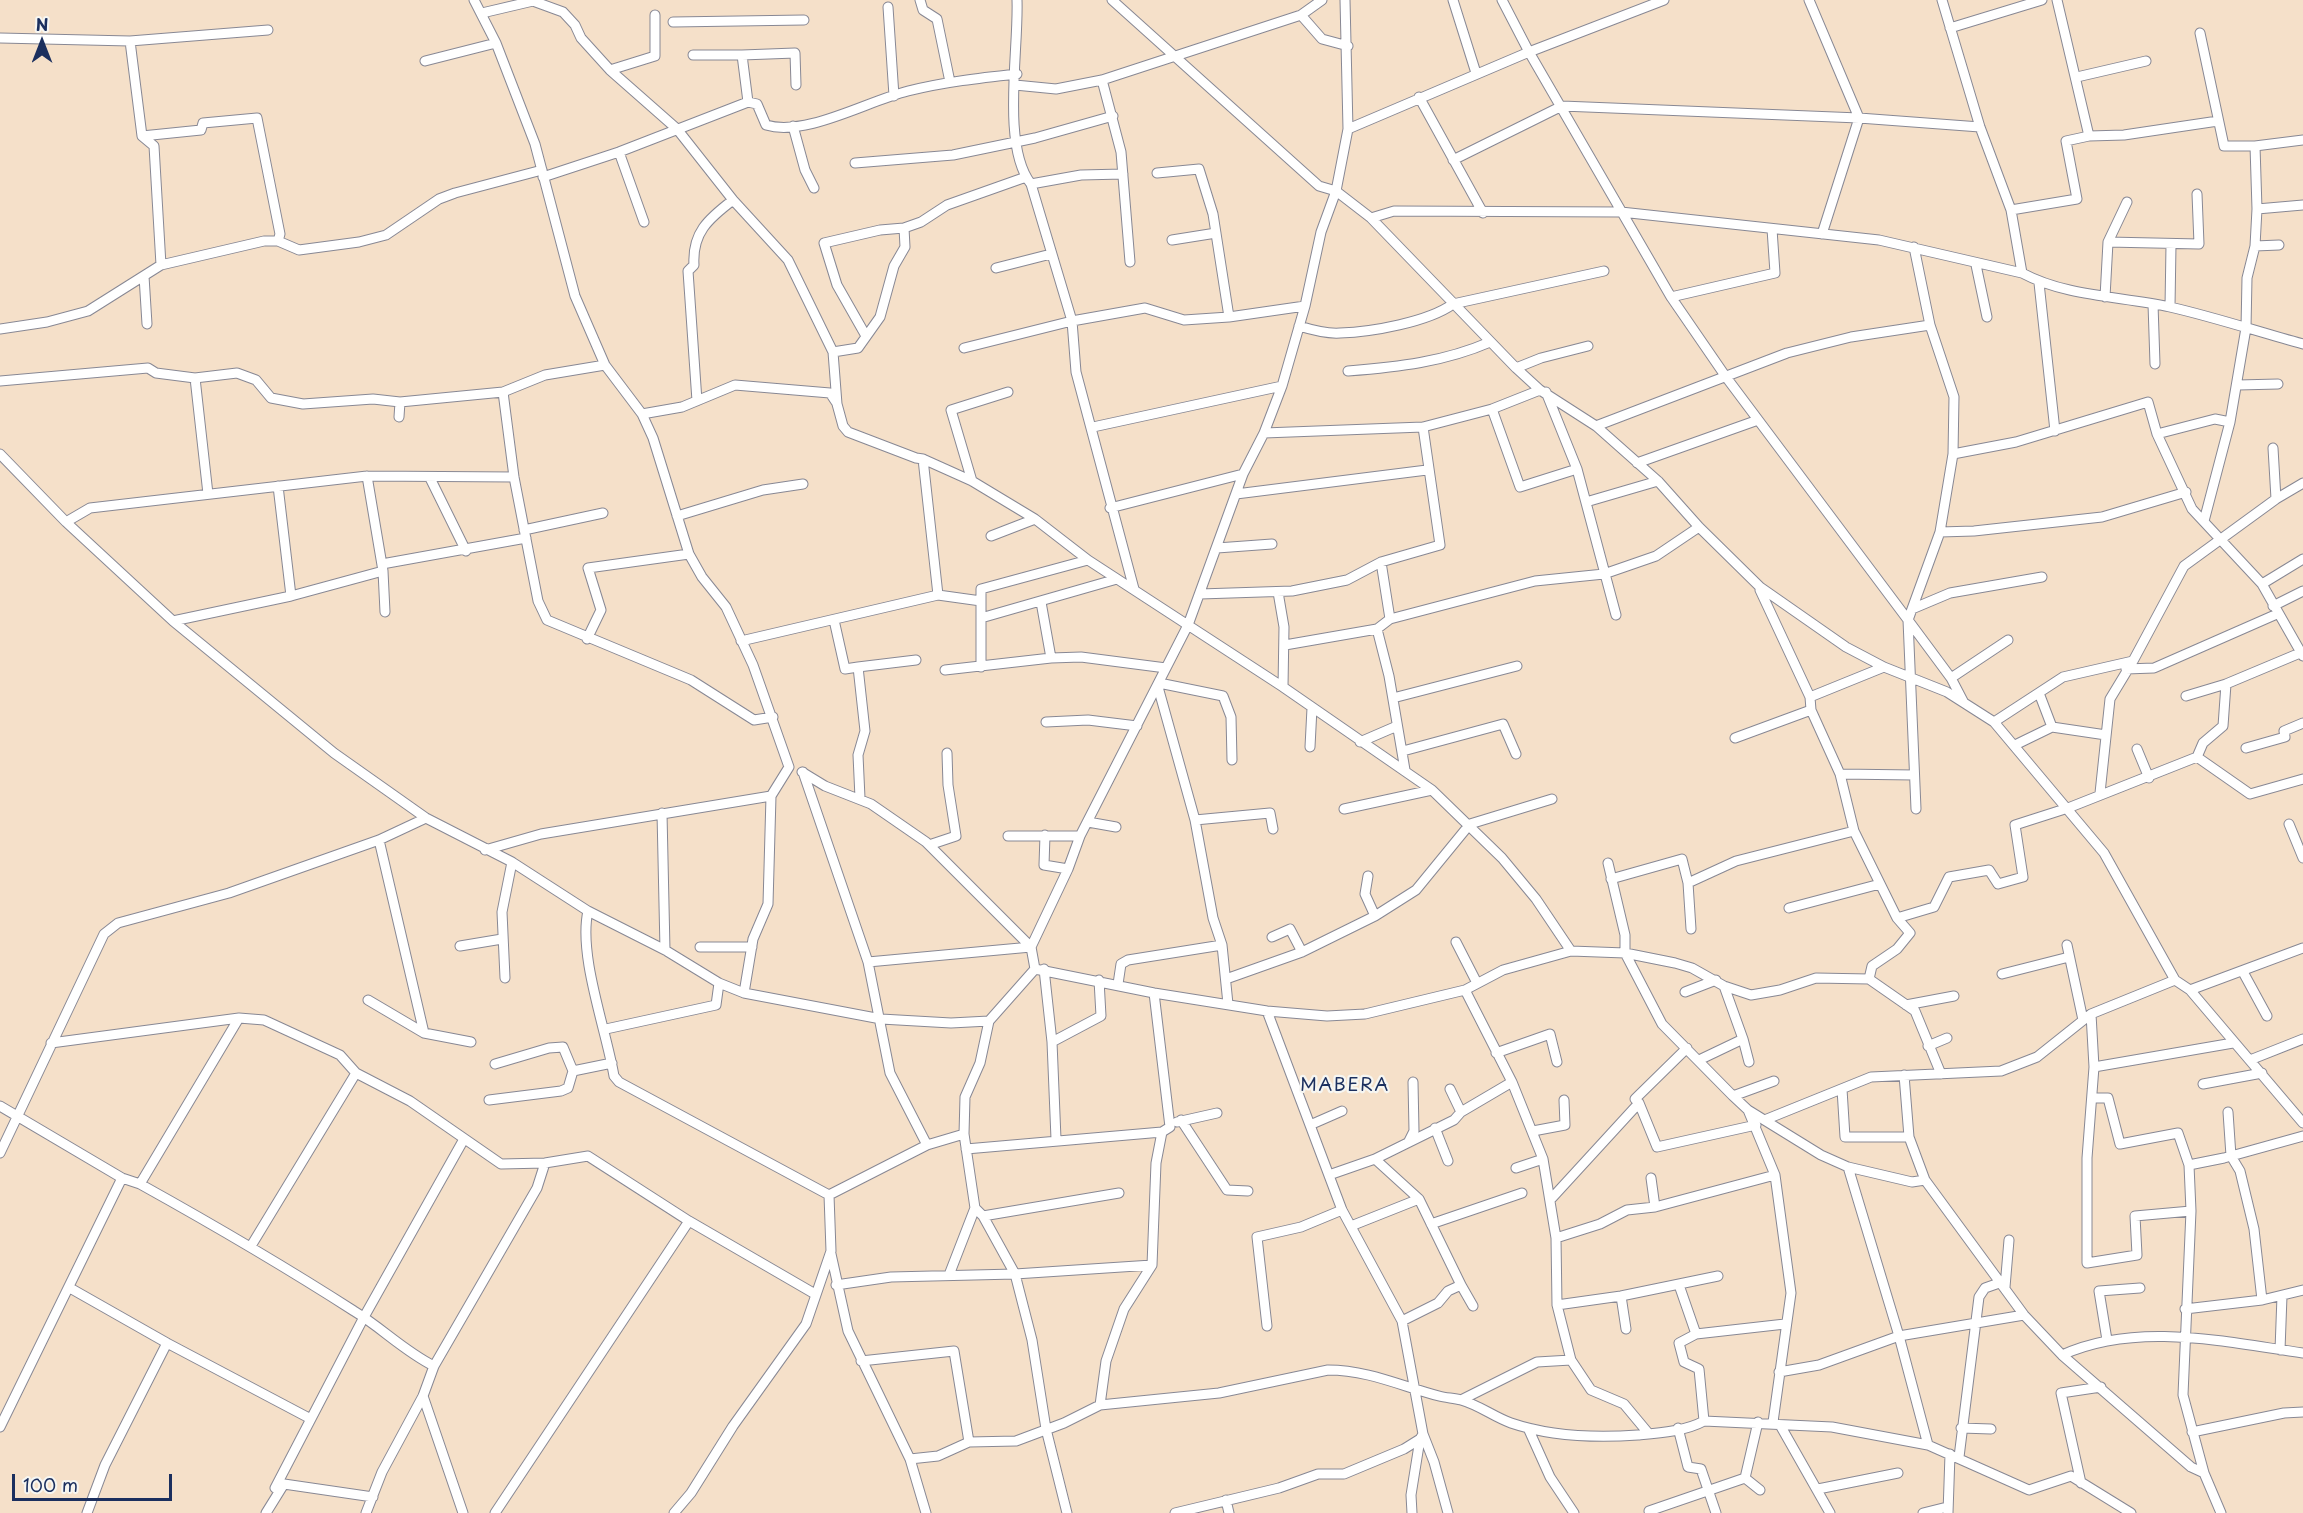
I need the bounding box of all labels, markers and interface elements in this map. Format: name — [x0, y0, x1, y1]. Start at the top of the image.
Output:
north arrow — [12, 12, 72, 72]
text: N — [36, 12, 48, 36]
district label: MABERA — [1300, 1075, 1390, 1097]
scale bar — [15, 1462, 176, 1500]
text: 100 m — [23, 1471, 78, 1498]

